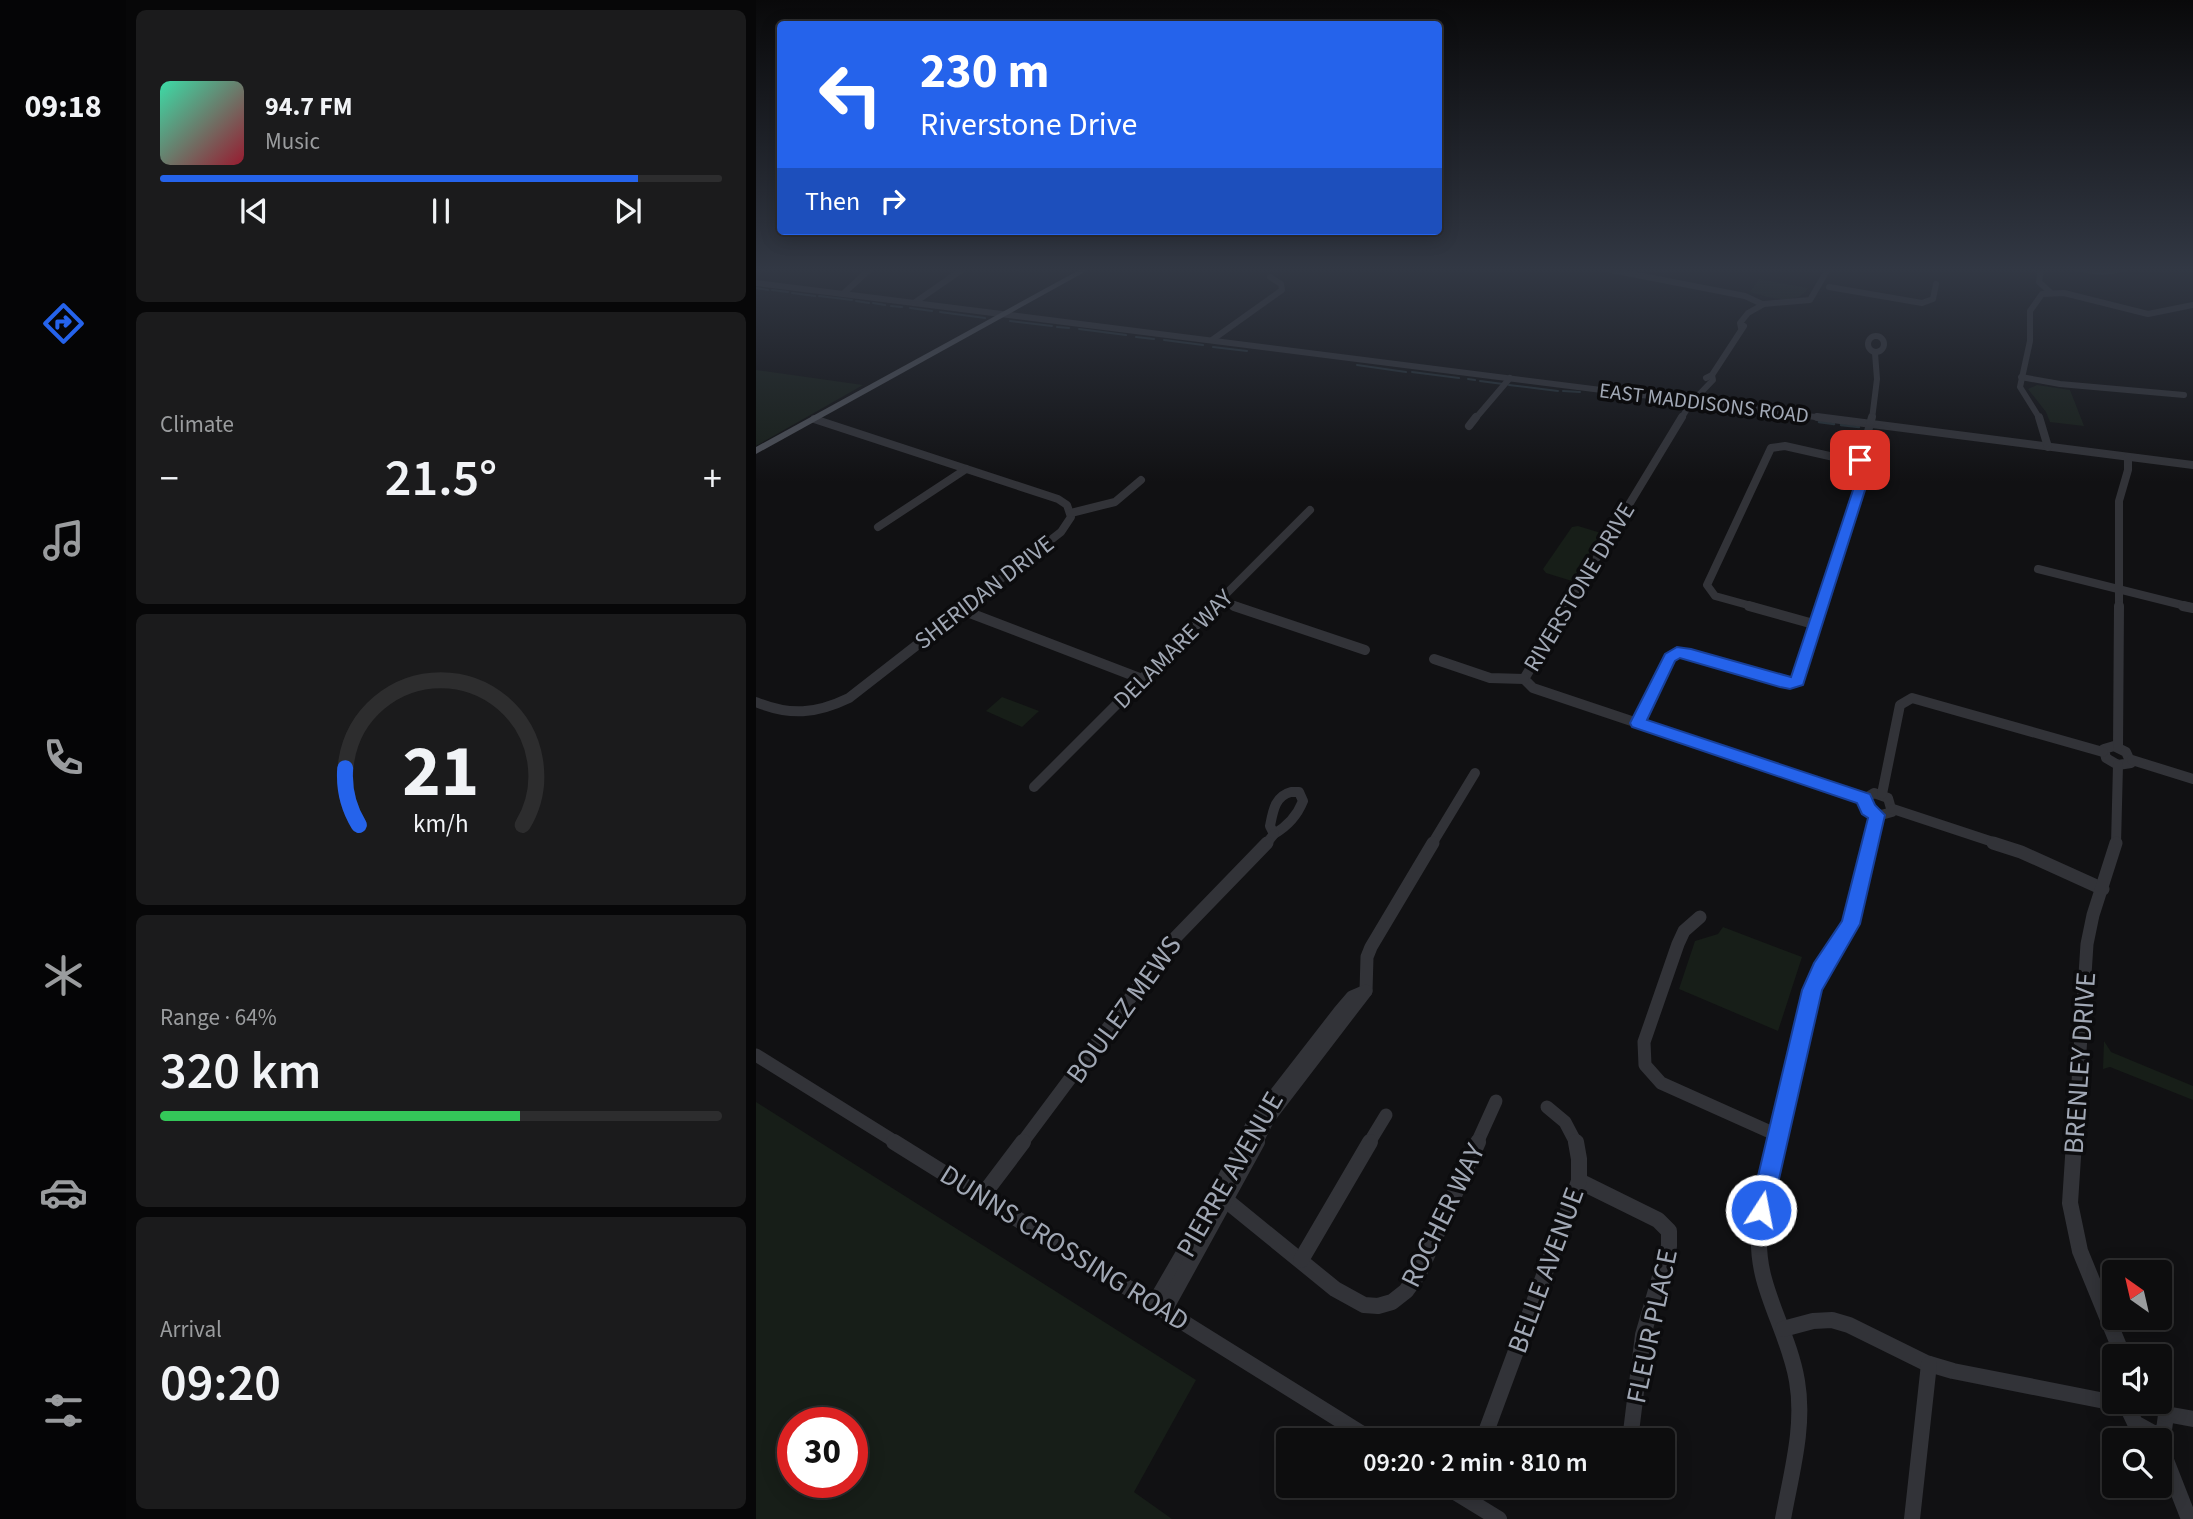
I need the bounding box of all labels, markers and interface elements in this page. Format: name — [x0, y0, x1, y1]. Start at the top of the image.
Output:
text: 230 m — [920, 37, 1049, 107]
icon: left — [805, 49, 896, 140]
text: 09:18 — [24, 84, 102, 130]
text: 94.7 FM — [265, 88, 353, 125]
text: Riverstone Drive — [920, 102, 1137, 148]
text: Music — [265, 125, 320, 158]
icon: right — [874, 182, 912, 220]
text: Then — [805, 183, 860, 220]
icon: previous — [235, 192, 273, 230]
icon: pause — [422, 192, 460, 230]
icon: next — [609, 192, 647, 230]
icon: directions — [39, 299, 88, 348]
street label: EAST MADDISONS ROAD — [1598, 375, 1810, 431]
text: Climate — [160, 408, 234, 441]
pin — [1830, 430, 1890, 490]
icon: arrive — [1841, 441, 1879, 479]
text: 21.5° — [385, 442, 497, 516]
text: − — [160, 452, 179, 506]
text: + — [703, 452, 722, 506]
street label: RIVERSTONE DRIVE — [1515, 496, 1644, 678]
icon: music — [39, 516, 88, 565]
street label: SHERIDAN DRIVE — [907, 527, 1062, 658]
street label: DELAMARE WAY — [1106, 581, 1242, 717]
text: 21 — [403, 721, 479, 825]
icon: phone — [39, 733, 88, 782]
text: km/h — [413, 806, 469, 842]
street label: BOULEZ MEWS — [1056, 927, 1191, 1092]
icon: climate — [39, 951, 88, 1000]
street label: BRENLEY DRIVE — [2054, 971, 2106, 1155]
text: Range · 64% — [160, 1001, 277, 1034]
text: 320 km — [160, 1035, 321, 1109]
street label: PIERRE AVENUE — [1166, 1084, 1293, 1265]
street label: ROCHER WAY — [1391, 1136, 1495, 1294]
street label: DUNNS CROSSING ROAD — [932, 1155, 1197, 1341]
icon: car — [39, 1168, 88, 1217]
position arrow — [1724, 1173, 1798, 1247]
street label: BELLE AVENUE — [1497, 1182, 1594, 1359]
street label: FLEUR PLACE — [1616, 1245, 1688, 1407]
north arrow — [2102, 1260, 2172, 1330]
map controls — [2102, 1260, 2172, 1498]
text: Arrival — [160, 1313, 222, 1346]
button: sound — [2102, 1344, 2172, 1414]
text: 09:20 — [160, 1347, 281, 1421]
icon: filters — [39, 1386, 88, 1435]
speed limit sign: 30 — [777, 1407, 868, 1498]
button: search — [2102, 1428, 2172, 1498]
text: 09:20 · 2 min · 810 m — [1363, 1444, 1588, 1481]

